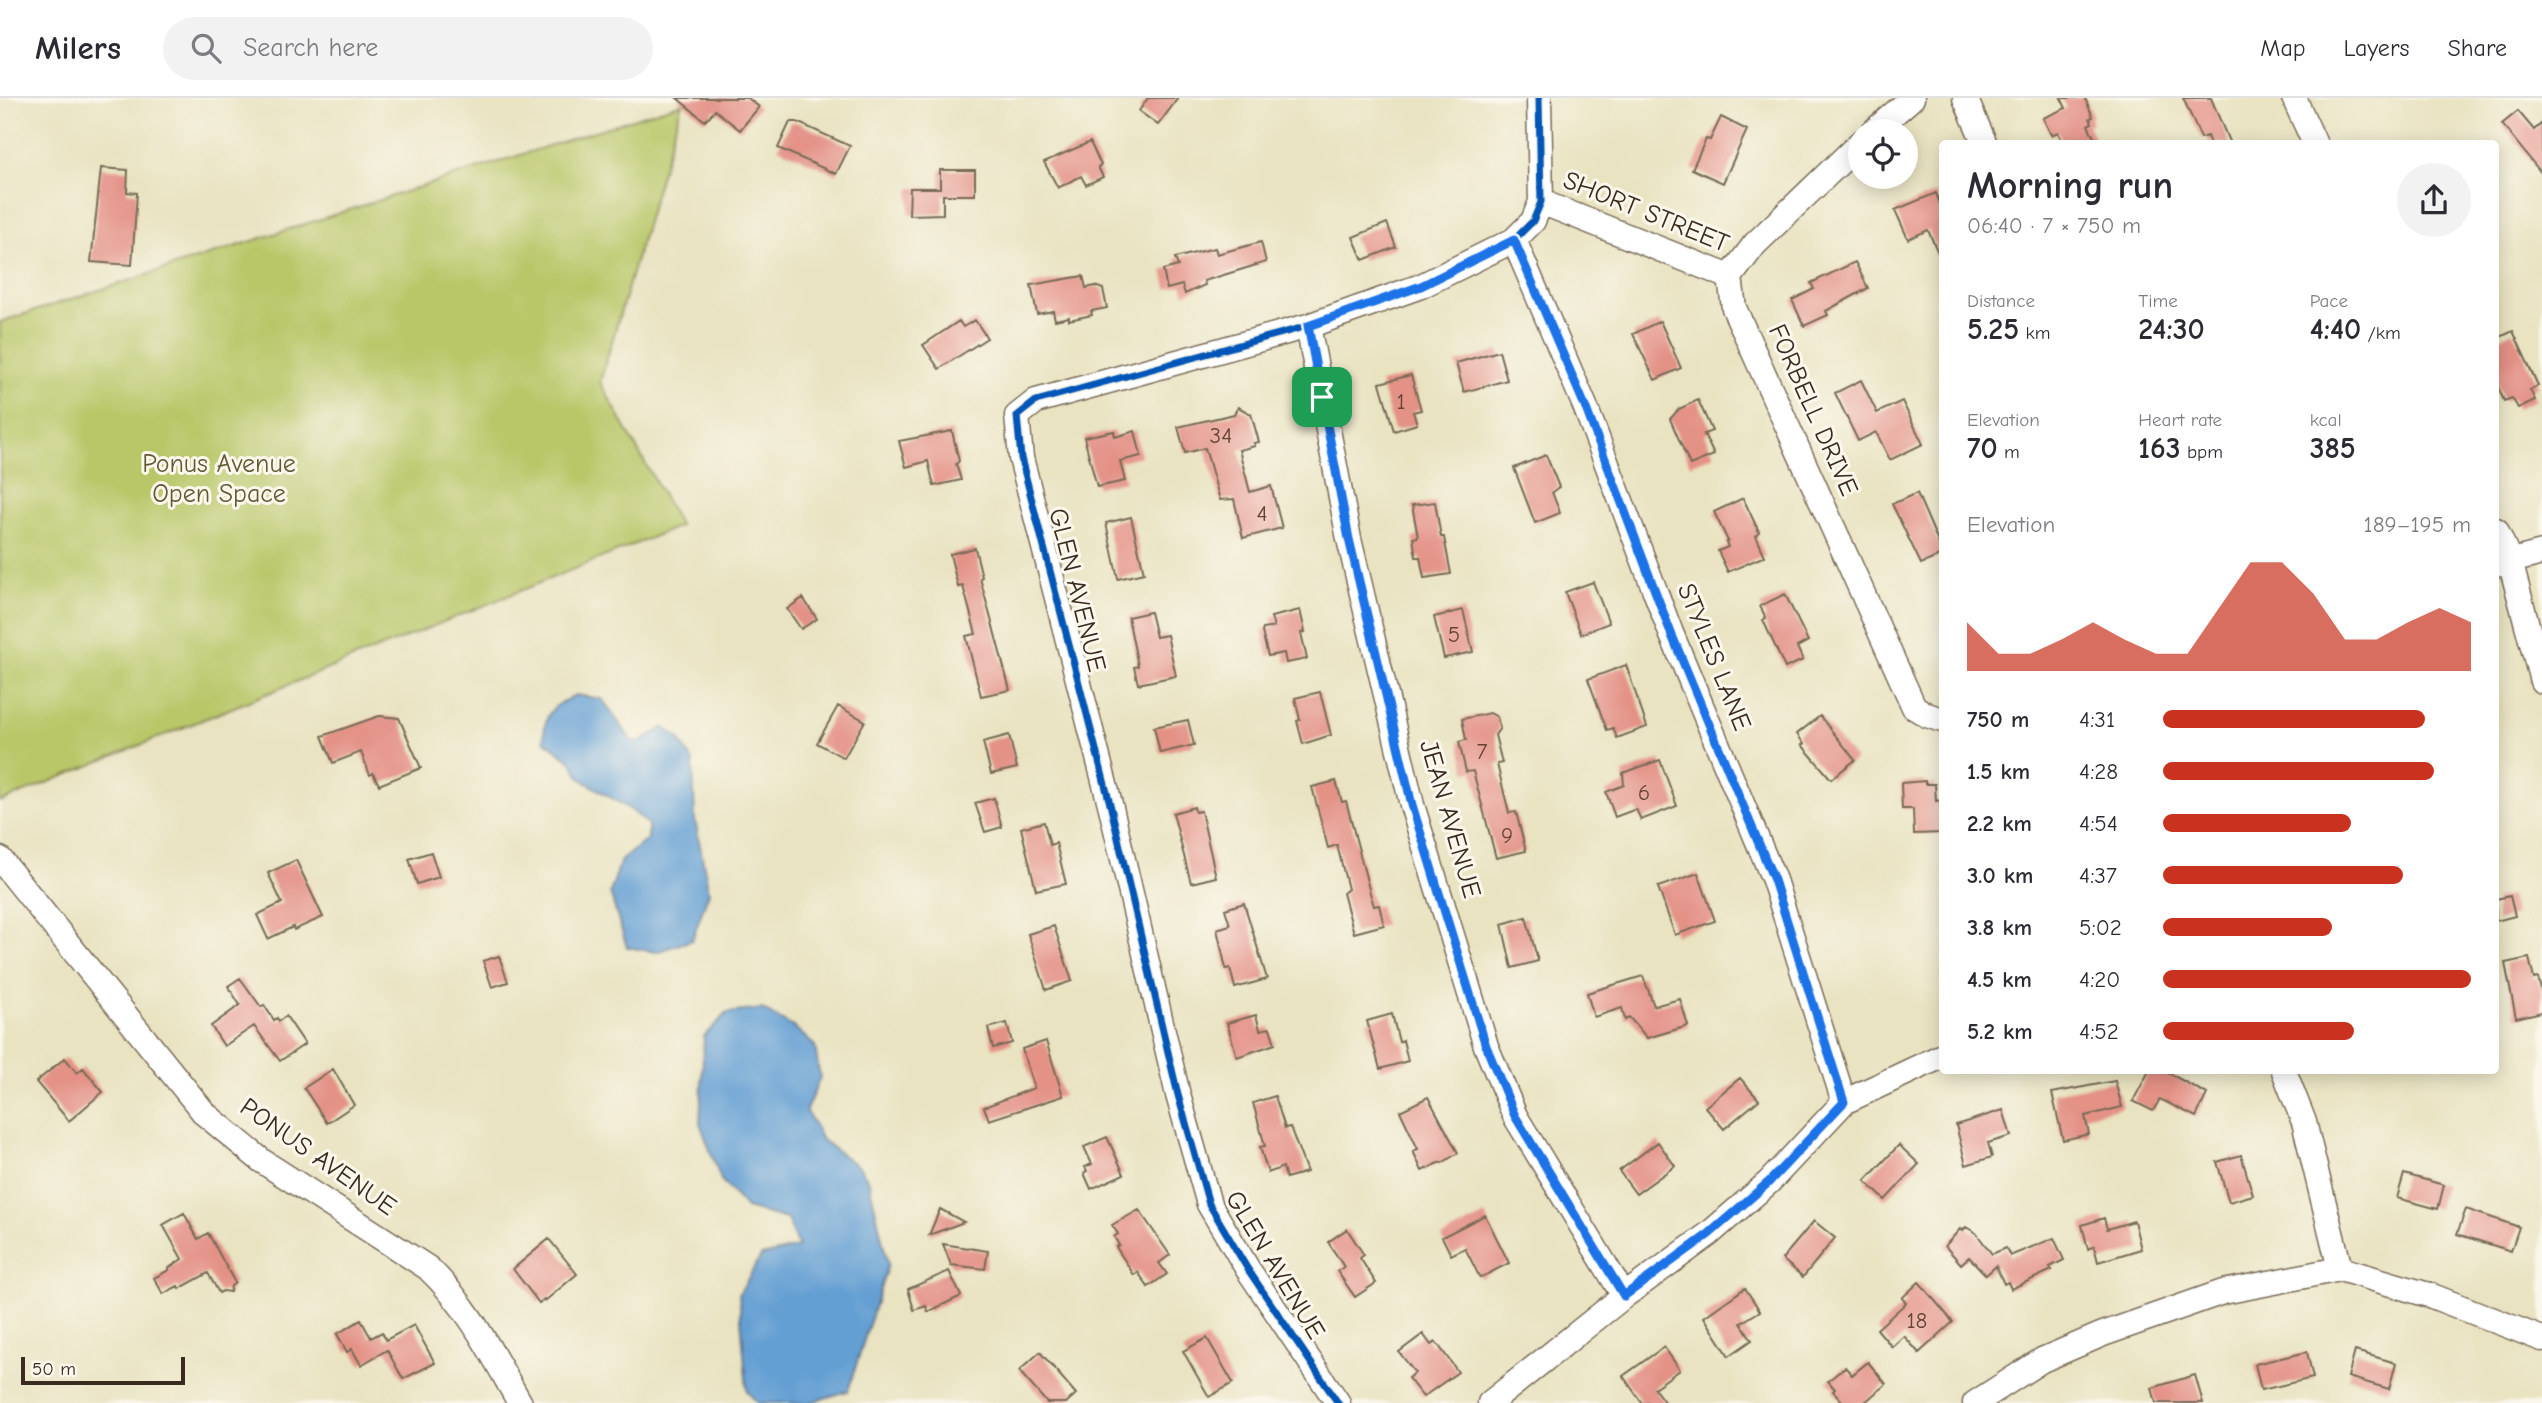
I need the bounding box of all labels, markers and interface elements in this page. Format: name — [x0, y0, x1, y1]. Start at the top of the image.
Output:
search box — [163, 17, 653, 80]
text: Milers — [35, 29, 121, 67]
icon: search — [187, 29, 225, 67]
text: Search here — [243, 33, 378, 63]
text: Map — [2260, 34, 2306, 62]
text: Layers — [2344, 34, 2409, 62]
text: Share — [2447, 34, 2507, 62]
map controls — [1848, 119, 1918, 189]
button: locate — [1848, 119, 1918, 189]
button: share — [2397, 163, 2471, 237]
text: Morning run — [1967, 164, 2173, 208]
street label: SHORT STREET — [1559, 165, 1734, 259]
text: 06:40 · 7 × 750 m — [1967, 212, 2141, 239]
text: Distance — [1967, 290, 2035, 312]
text: Time — [2138, 290, 2178, 312]
text: Pace — [2310, 290, 2348, 312]
text: 5.25 — [1967, 312, 2019, 347]
text: 24:30 — [2138, 312, 2205, 347]
text: 4:40 — [2310, 312, 2361, 347]
street label: FORBELL DRIVE — [1762, 320, 1864, 500]
text: km — [2019, 322, 2051, 344]
text: /km — [2361, 322, 2401, 344]
pin — [1292, 367, 1352, 427]
icon: arrive — [1303, 378, 1341, 416]
house number: 1 — [1396, 388, 1406, 415]
text: Elevation — [1967, 409, 2040, 431]
text: Heart rate — [2138, 409, 2222, 431]
text: kcal — [2310, 409, 2342, 431]
house number: 34 — [1210, 422, 1232, 449]
text: 70 — [1967, 431, 1998, 466]
text: 163 — [2138, 431, 2181, 466]
text: 385 — [2310, 431, 2356, 466]
text: m — [1998, 441, 2020, 463]
text: bpm — [2181, 441, 2223, 463]
park label: Ponus Avenue Open Space — [142, 449, 296, 509]
house number: 4 — [1256, 500, 1268, 527]
street label: GLEN AVENUE — [1042, 505, 1112, 675]
text: Elevation — [1967, 511, 2055, 538]
text: 189–195 m — [2364, 511, 2471, 538]
street label: STYLES LANE — [1671, 579, 1757, 735]
house number: 5 — [1448, 621, 1460, 648]
text: 750 m — [1967, 706, 2029, 733]
text: 4:31 — [2079, 706, 2115, 733]
street label: JEAN AVENUE — [1413, 737, 1487, 901]
house number: 7 — [1477, 738, 1488, 765]
text: 1.5 km — [1967, 758, 2030, 785]
text: 4:28 — [2079, 758, 2118, 785]
house number: 6 — [1638, 779, 1650, 806]
text: 2.2 km — [1967, 810, 2032, 837]
text: 4:54 — [2079, 810, 2118, 837]
house number: 9 — [1501, 822, 1513, 849]
text: 3.0 km — [1967, 862, 2033, 889]
text: 4:37 — [2079, 862, 2117, 889]
text: 3.8 km — [1967, 914, 2032, 941]
text: 5:02 — [2079, 914, 2122, 941]
text: 4.5 km — [1967, 966, 2032, 993]
text: 4:20 — [2079, 966, 2120, 993]
text: 5.2 km — [1967, 1018, 2033, 1045]
text: 4:52 — [2079, 1018, 2119, 1045]
street label: PONUS AVENUE — [234, 1092, 402, 1222]
street label: GLEN AVENUE — [1219, 1186, 1331, 1344]
house number: 18 — [1907, 1307, 1927, 1334]
scale bar — [21, 1354, 186, 1386]
text: 50 m — [32, 1358, 76, 1380]

